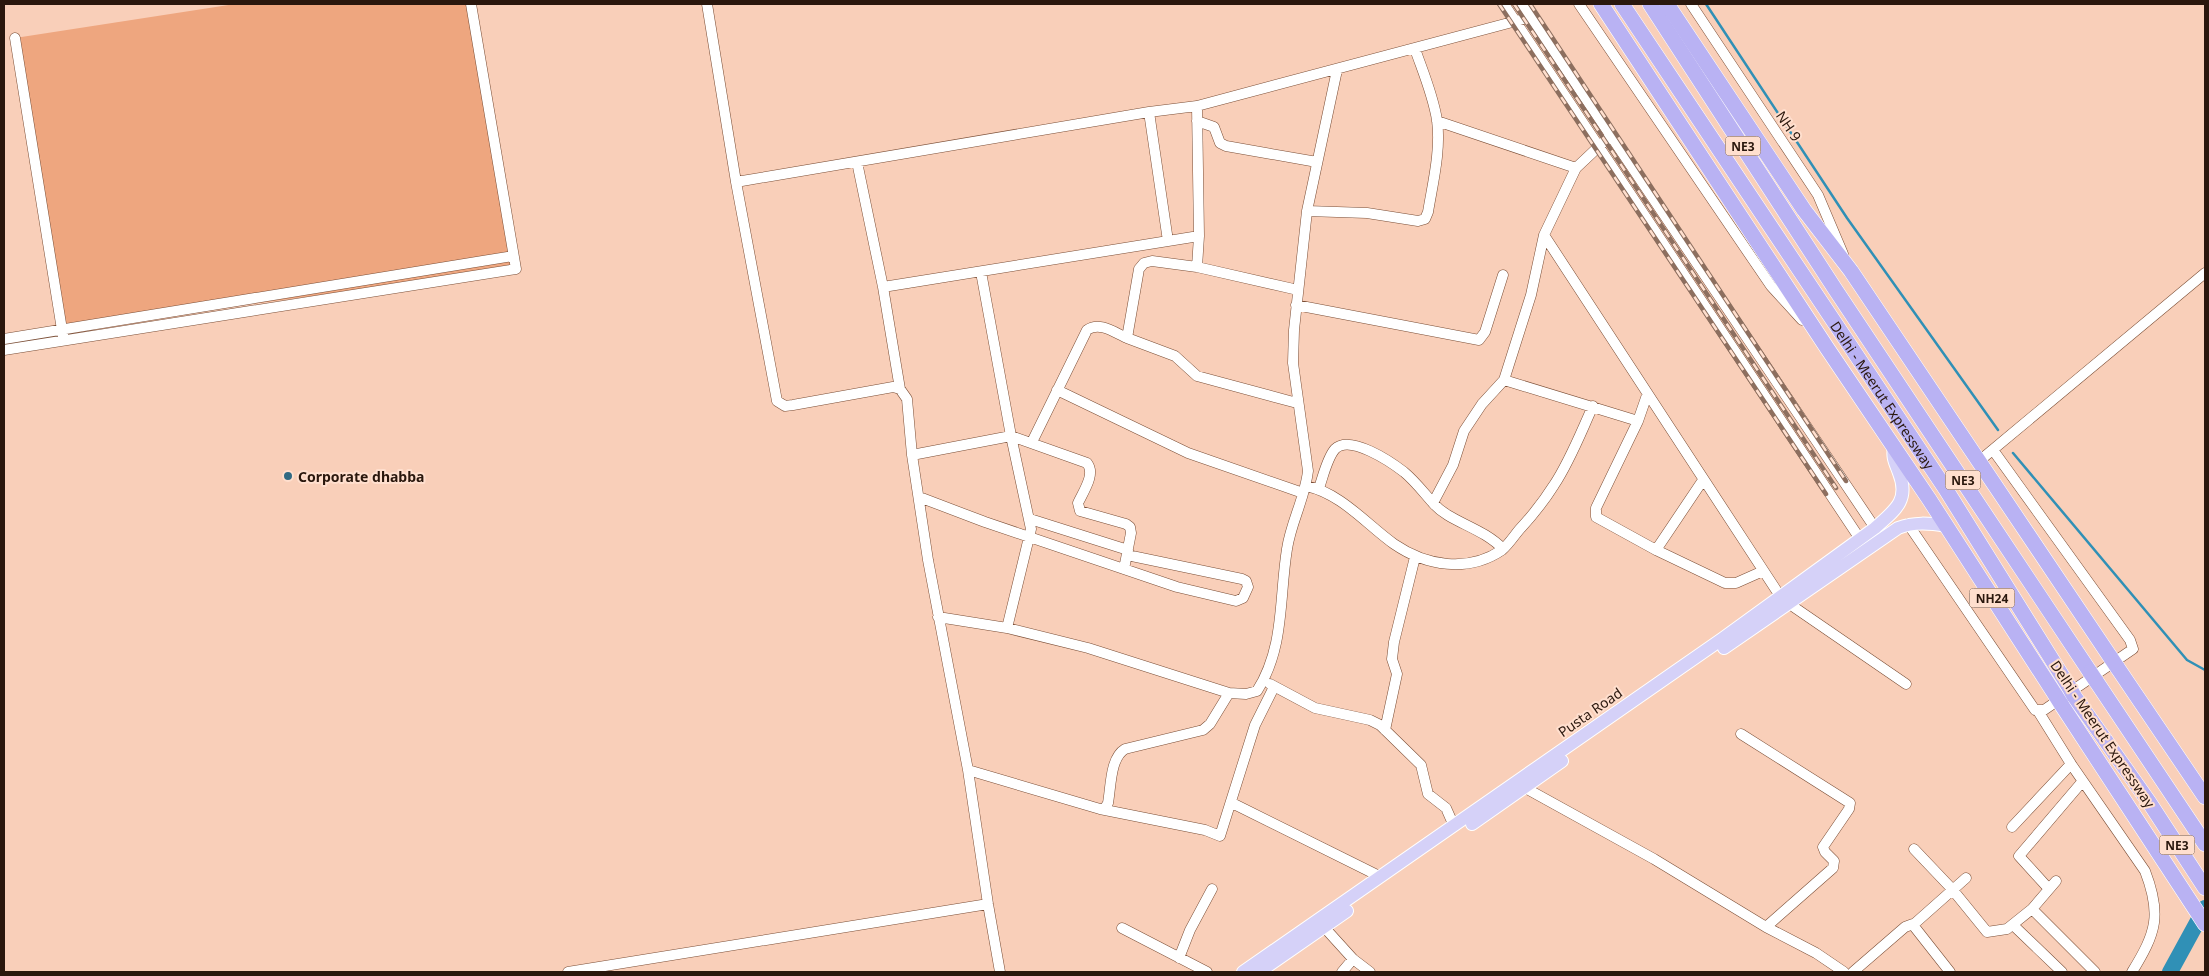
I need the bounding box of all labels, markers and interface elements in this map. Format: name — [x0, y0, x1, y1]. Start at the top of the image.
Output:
street label: NH 9 — [1772, 107, 1806, 145]
road number: NE3 — [1726, 136, 1760, 156]
street label: Delhi - Meerut Expressway — [1827, 317, 1940, 473]
place label: Corporate dhabba — [298, 467, 424, 486]
marker: Corporate dhabba — [282, 470, 294, 482]
road number: NE3 — [1946, 470, 1980, 490]
road number: NH24 — [1970, 588, 2014, 608]
street label: Delhi - Meerut Expressway — [2046, 657, 2160, 812]
street label: Pusta Road — [1554, 683, 1626, 741]
road number: NE3 — [2160, 836, 2194, 854]

